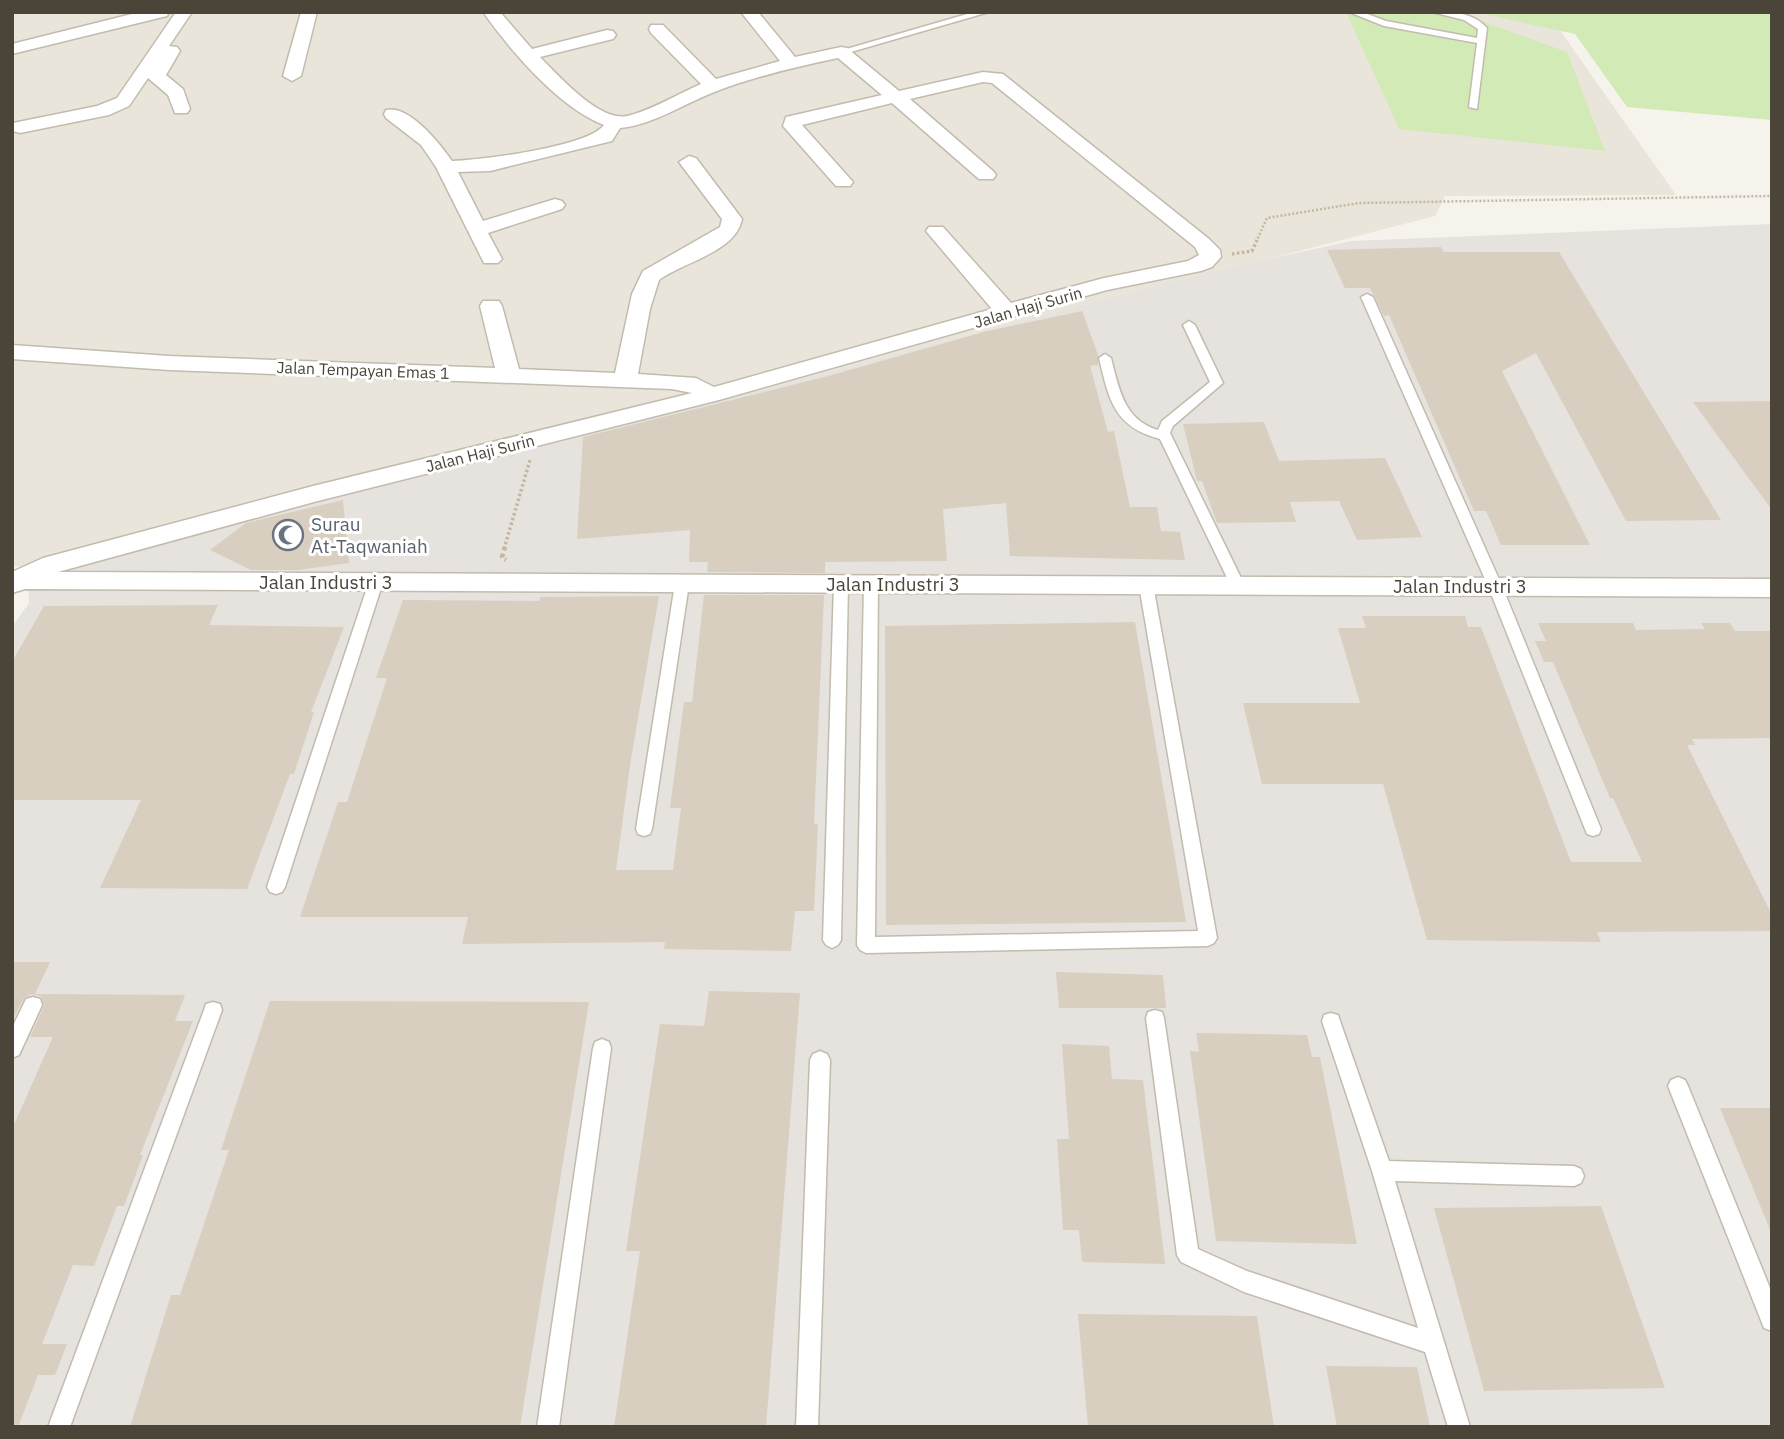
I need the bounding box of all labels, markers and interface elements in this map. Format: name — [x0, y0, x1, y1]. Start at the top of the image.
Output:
street label: Jalan Haji Surin — [972, 282, 1084, 332]
street label: Jalan Tempayan Emas 1 — [276, 357, 450, 383]
street label: Jalan Haji Surin — [424, 430, 536, 476]
place label: Surau At-Taqwaniah — [311, 512, 428, 558]
mosque icon: Surau At-Taqwaniah — [271, 518, 305, 552]
street label: Jalan Industri 3 — [259, 570, 393, 594]
street label: Jalan Industri 3 — [826, 572, 960, 596]
street label: Jalan Industri 3 — [1393, 574, 1527, 598]

